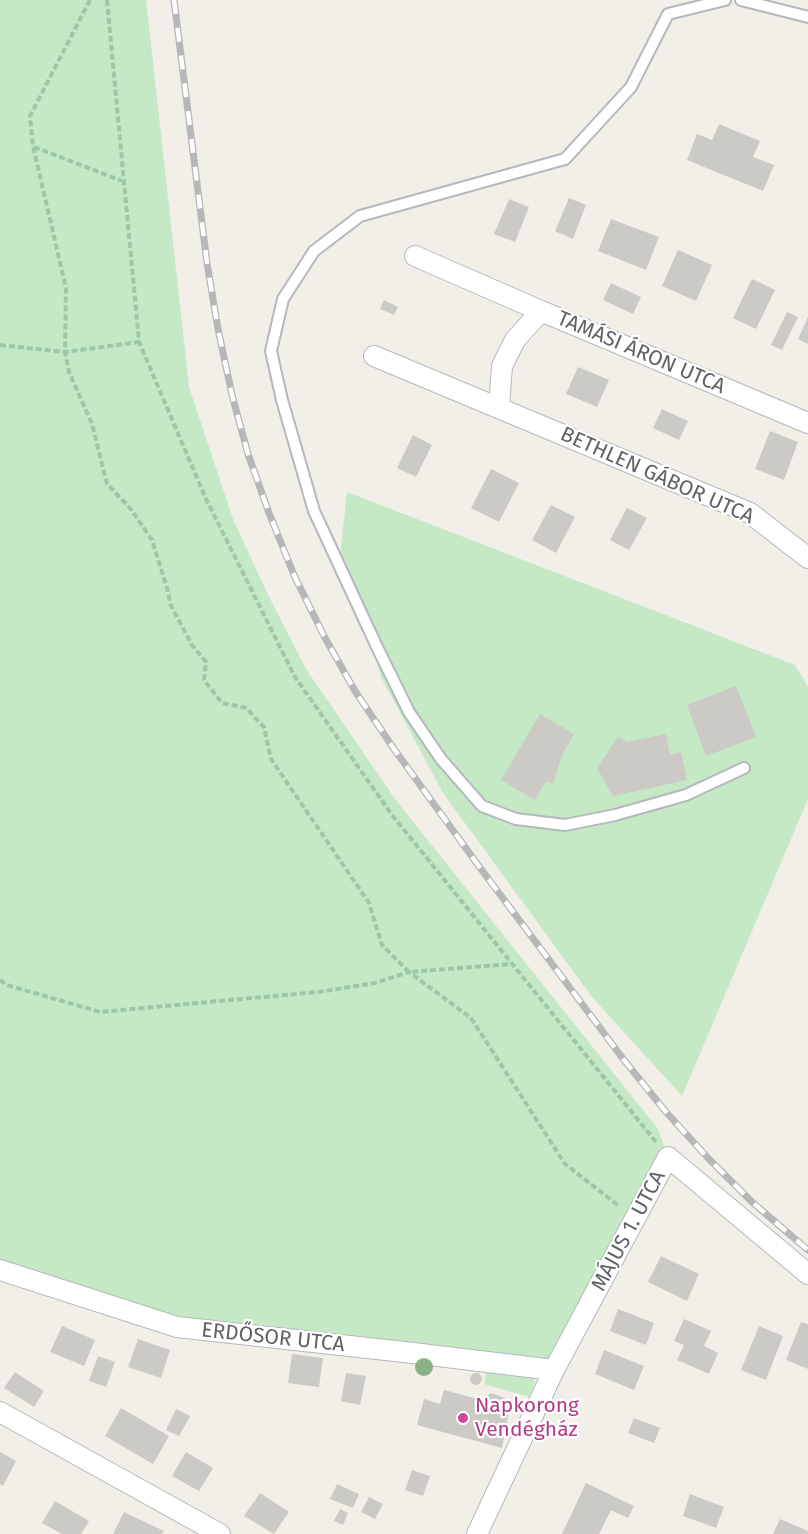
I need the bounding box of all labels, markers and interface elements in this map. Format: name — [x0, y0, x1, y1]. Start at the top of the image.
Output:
street label: TAMÁSI ÁRON UTCA — [553, 306, 729, 400]
street label: BETHLEN GÁBOR UTCA — [556, 422, 758, 530]
street label: MÁJUS 1. UTCA — [587, 1166, 671, 1296]
street label: ERDŐSOR UTCA — [200, 1318, 346, 1358]
place label: Napkorong Vendégház — [475, 1393, 579, 1443]
marker: Napkorong Vendégház — [456, 1411, 470, 1425]

